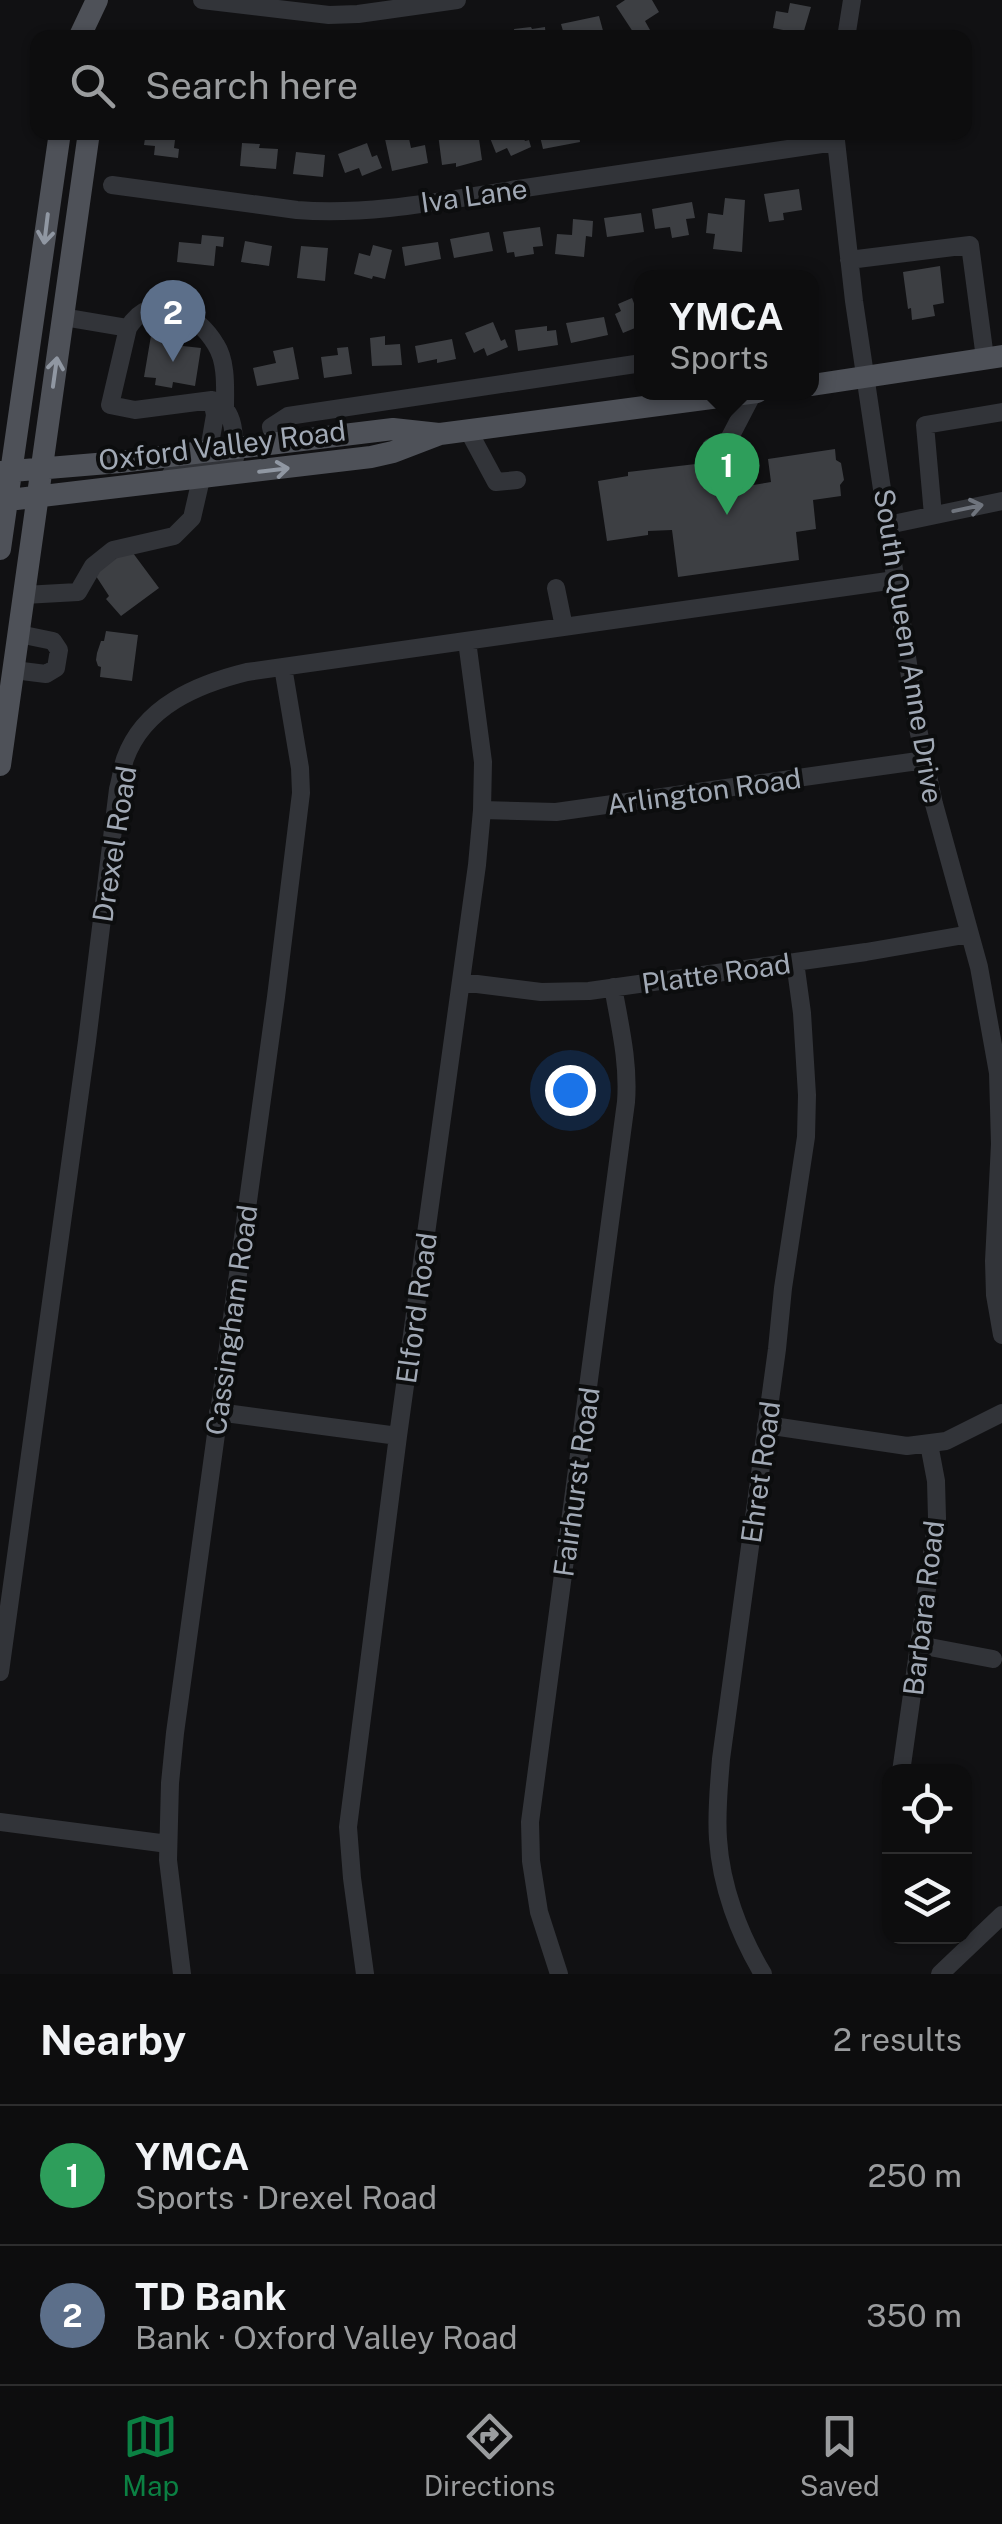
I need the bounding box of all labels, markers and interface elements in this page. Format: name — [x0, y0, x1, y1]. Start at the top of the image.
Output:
search box — [30, 30, 972, 140]
icon: search — [65, 58, 120, 113]
text: Search here — [145, 63, 358, 108]
street label: Iva Lane — [419, 171, 529, 219]
one-way arrow — [36, 212, 55, 245]
popup — [634, 270, 819, 400]
pin: 2 — [140, 280, 206, 362]
text: YMCA — [669, 294, 784, 339]
text: Sports — [669, 339, 769, 376]
one-way arrow — [47, 356, 65, 389]
street label: Oxford Valley Road — [96, 413, 348, 477]
pin: 1 — [694, 432, 760, 515]
one-way arrow — [257, 460, 290, 479]
street label: South Queen Anne Drive — [868, 486, 950, 806]
one-way arrow — [951, 498, 983, 516]
street label: Arlington Road — [605, 761, 803, 821]
street label: Drexel Road — [85, 764, 143, 924]
street label: Platte Road — [640, 946, 792, 1000]
your location — [545, 1065, 596, 1116]
street label: Cassingham Road — [198, 1203, 264, 1437]
street label: Elford Road — [389, 1230, 443, 1386]
street label: Fairhurst Road — [546, 1385, 606, 1579]
street label: Ehret Road — [734, 1399, 786, 1545]
street label: Barbara Road — [896, 1519, 950, 1697]
map controls — [882, 1764, 972, 1944]
button: locate — [882, 1764, 972, 1854]
button: layers — [882, 1854, 972, 1944]
text: Nearby — [40, 2015, 186, 2064]
text: 2 results — [833, 2021, 962, 2058]
text: YMCA — [135, 2134, 249, 2179]
text: 1 — [66, 2157, 79, 2194]
text: 250 m — [867, 2157, 962, 2194]
text: Sports · Drexel Road — [135, 2179, 437, 2216]
text: TD Bank — [135, 2274, 286, 2319]
text: 2 — [62, 2297, 83, 2334]
text: 350 m — [866, 2297, 962, 2334]
text: Bank · Oxford Valley Road — [135, 2319, 518, 2356]
tab: Map — [122, 2409, 179, 2502]
tab: Directions — [424, 2409, 555, 2502]
tab: Saved — [800, 2409, 880, 2502]

